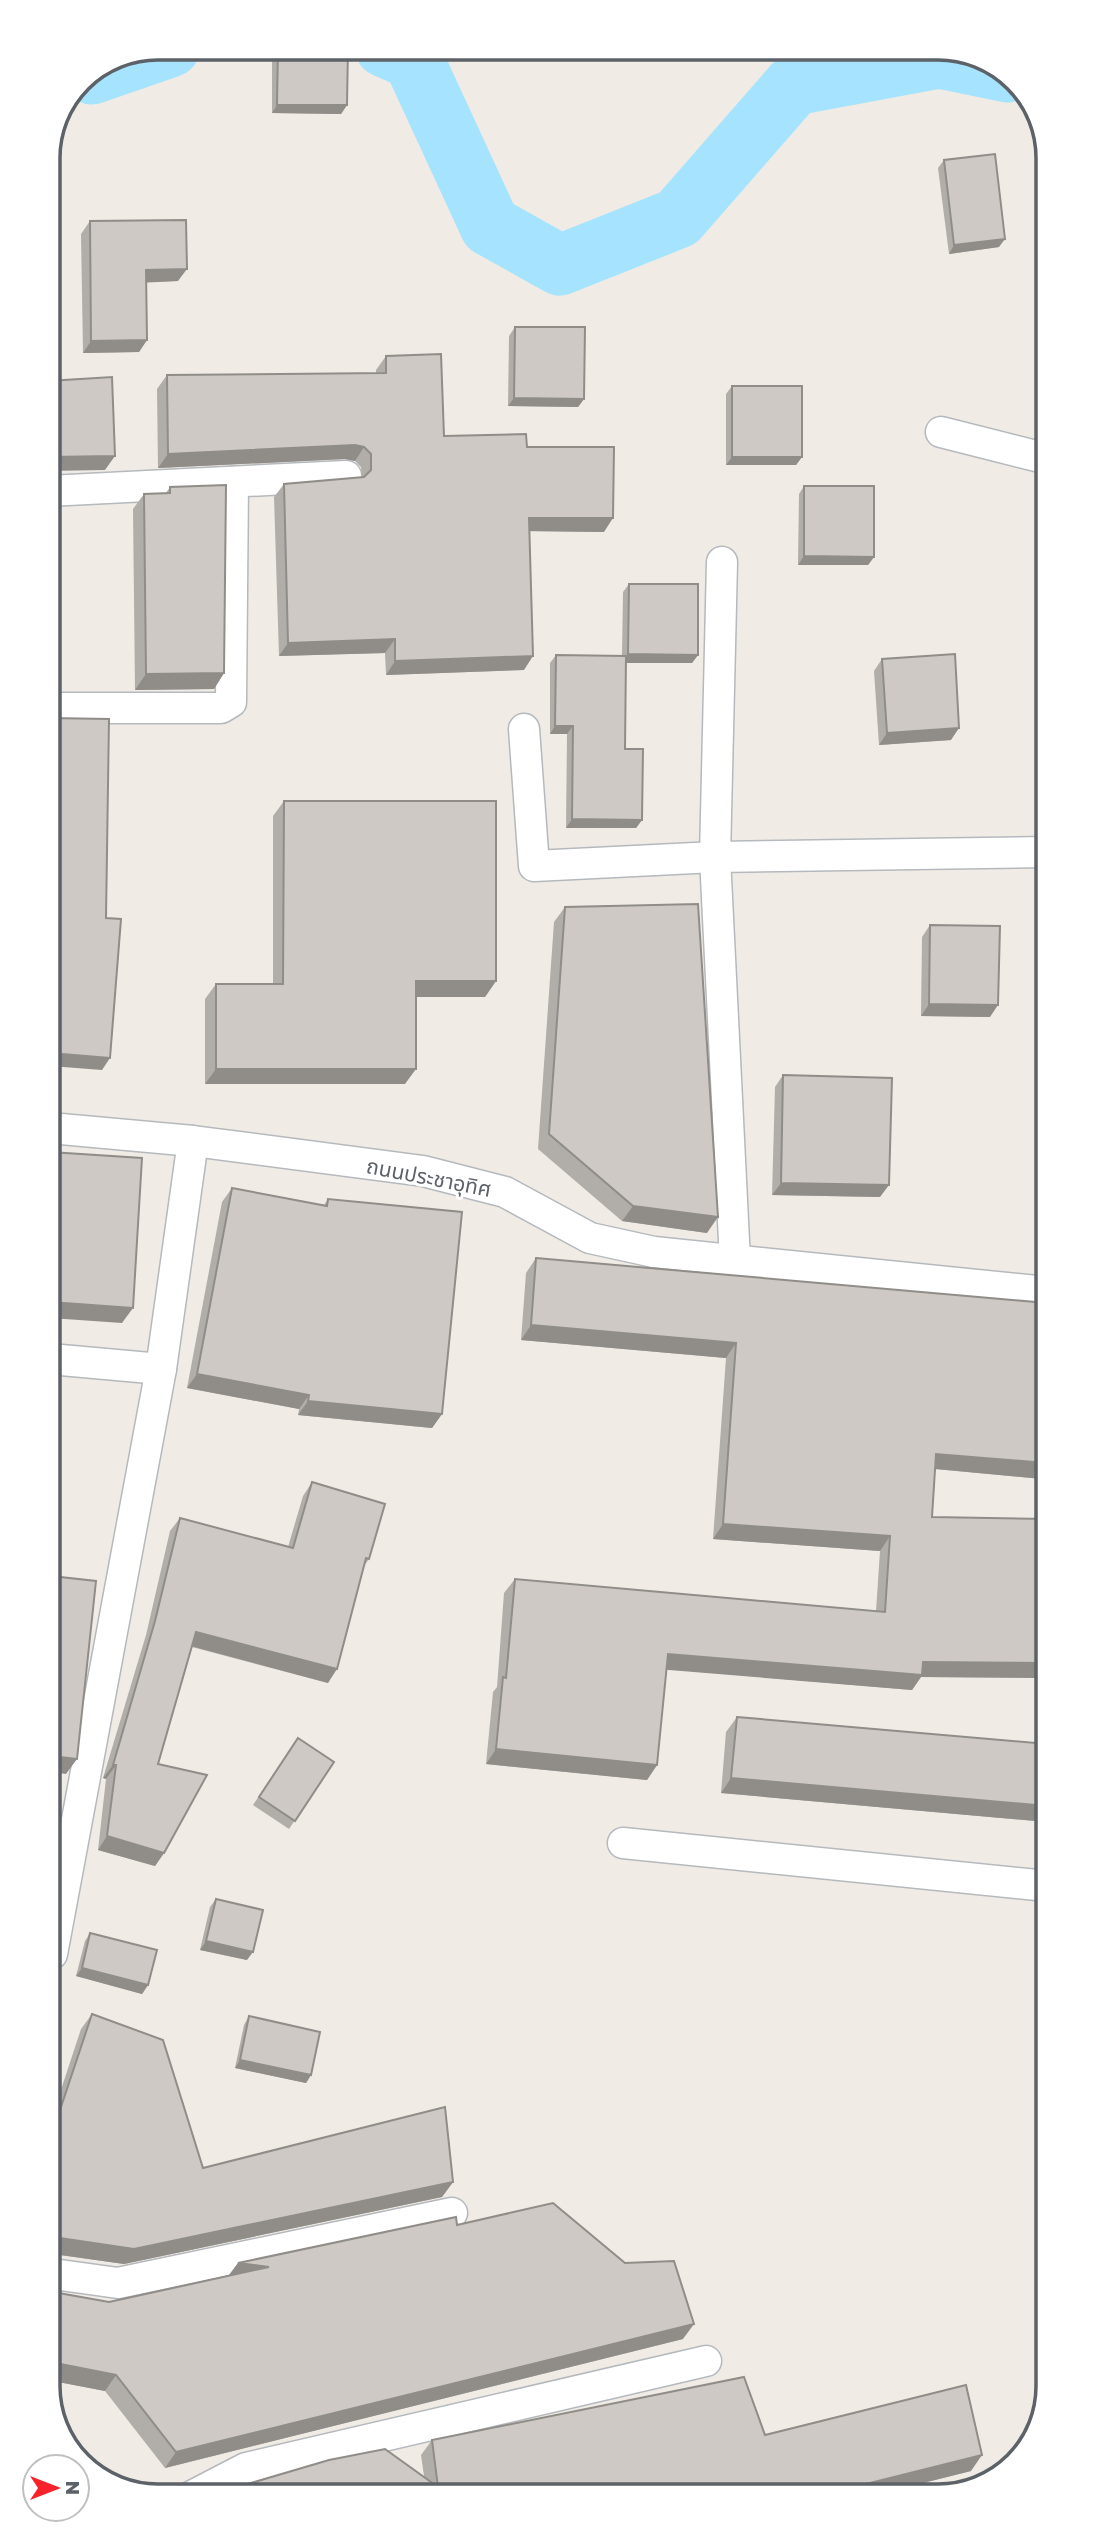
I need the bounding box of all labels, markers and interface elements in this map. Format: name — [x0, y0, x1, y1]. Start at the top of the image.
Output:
street label: ถนนประชาอุทิศ — [364, 1152, 494, 1203]
north arrow — [21, 2453, 91, 2523]
text: N — [62, 2481, 85, 2495]

